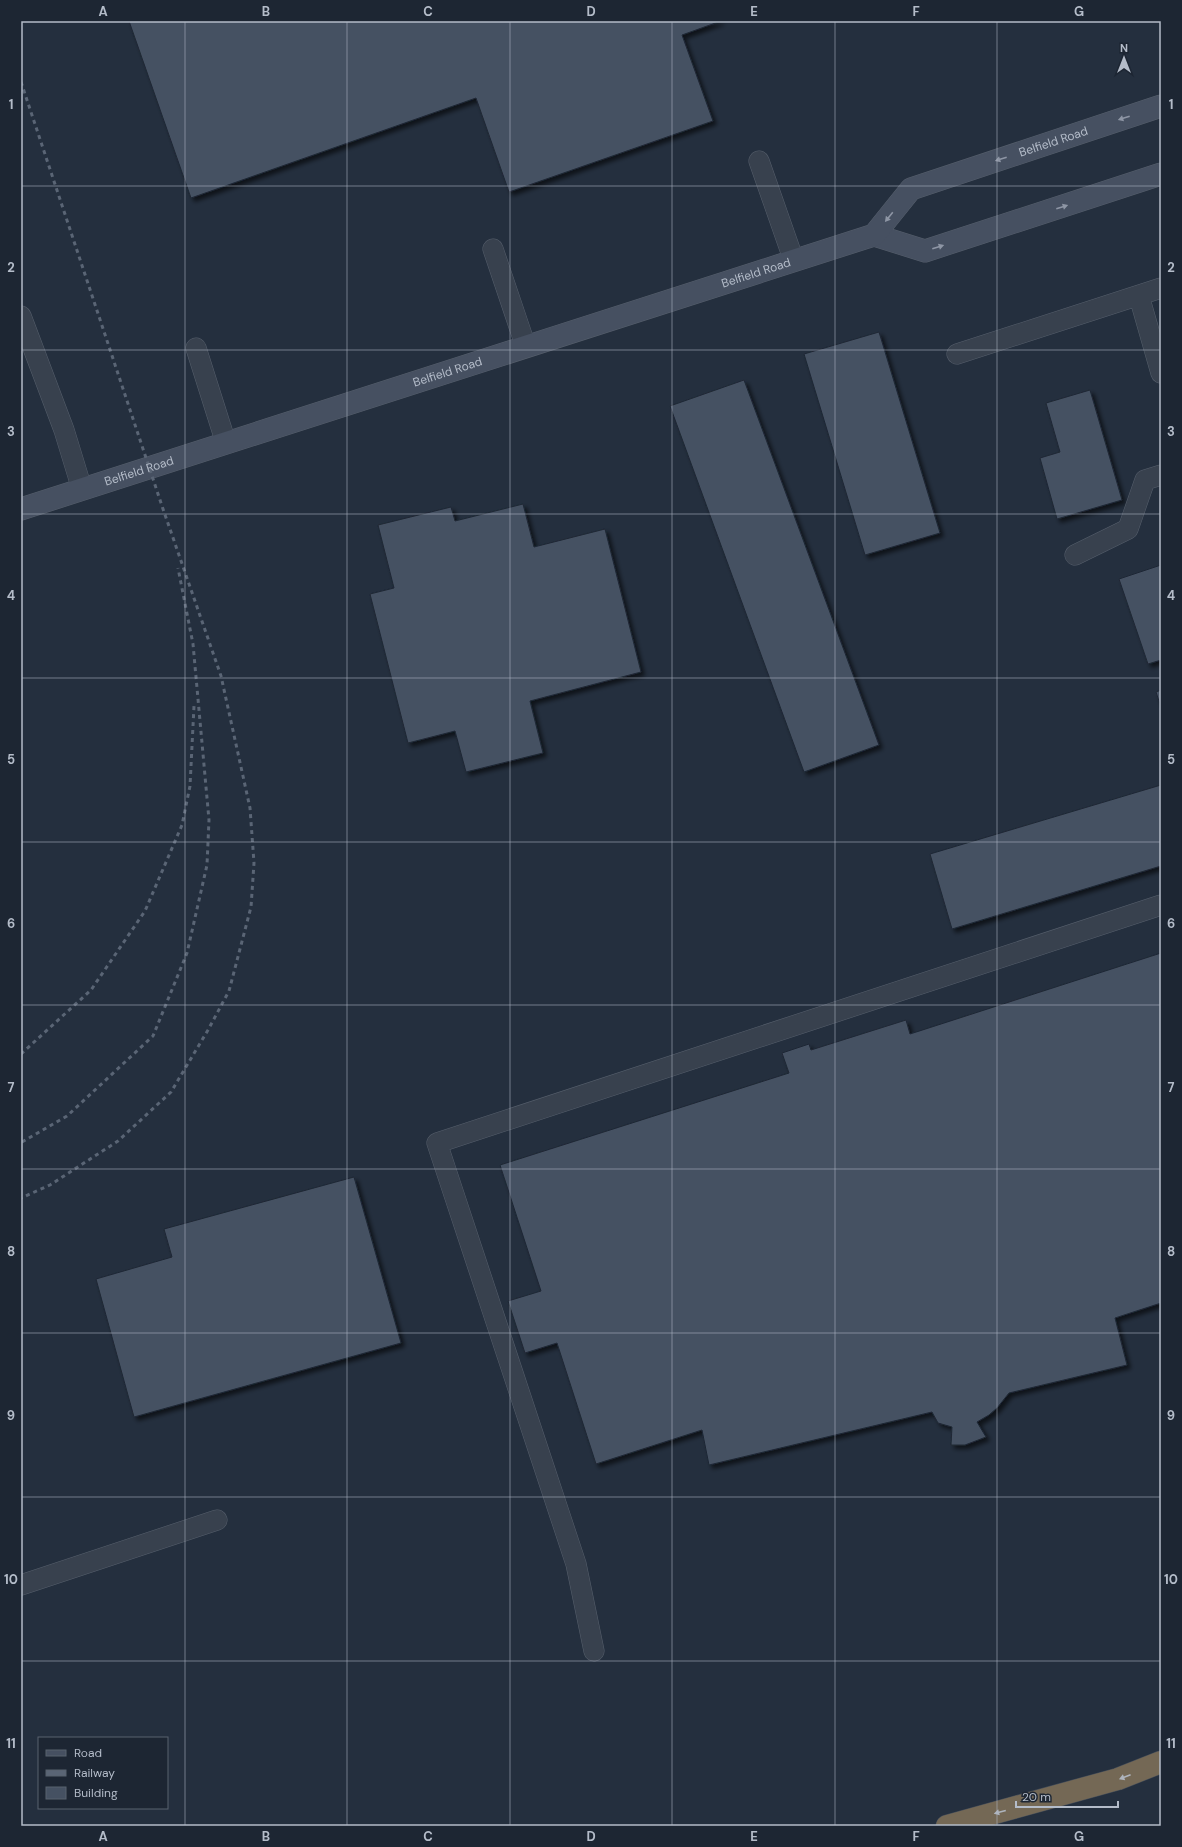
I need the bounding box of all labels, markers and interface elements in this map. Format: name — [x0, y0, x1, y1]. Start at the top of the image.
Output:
text: A — [98, 3, 108, 20]
text: B — [262, 3, 270, 20]
text: C — [423, 3, 433, 20]
text: D — [586, 3, 596, 20]
text: E — [750, 3, 758, 20]
text: F — [912, 3, 920, 20]
text: G — [1074, 3, 1084, 20]
north arrow — [1104, 38, 1144, 78]
text: N — [1120, 41, 1128, 55]
text: 1 — [9, 96, 13, 113]
text: 1 — [1169, 96, 1173, 113]
one-way arrow — [1118, 115, 1130, 121]
street label: Belfield Road — [1017, 123, 1090, 161]
one-way arrow — [994, 156, 1006, 162]
one-way arrow — [1056, 203, 1068, 209]
one-way arrow — [884, 211, 893, 222]
one-way arrow — [932, 244, 944, 250]
street label: Belfield Road — [719, 254, 793, 291]
text: 2 — [7, 259, 15, 276]
text: 2 — [1167, 259, 1175, 276]
street label: Belfield Road — [411, 353, 484, 391]
text: 3 — [7, 423, 15, 440]
text: 3 — [1167, 423, 1175, 440]
street label: Belfield Road — [102, 452, 176, 490]
text: 4 — [7, 587, 15, 604]
text: 4 — [1167, 587, 1175, 604]
text: 5 — [7, 751, 15, 768]
text: 5 — [1167, 751, 1175, 768]
text: 6 — [7, 915, 15, 932]
text: 6 — [1167, 915, 1175, 932]
text: 7 — [8, 1079, 15, 1096]
text: 7 — [1168, 1079, 1175, 1096]
text: 8 — [7, 1243, 15, 1260]
text: 8 — [1167, 1243, 1175, 1260]
text: 9 — [7, 1407, 15, 1424]
text: 9 — [1167, 1407, 1175, 1424]
text: 10 — [4, 1571, 18, 1588]
text: 10 — [1164, 1571, 1178, 1588]
text: 11 — [6, 1735, 16, 1752]
text: 11 — [1166, 1735, 1176, 1752]
legend — [38, 1737, 168, 1809]
text: Road — [74, 1745, 102, 1761]
text: Railway — [74, 1765, 115, 1781]
one-way arrow — [1118, 1774, 1130, 1780]
scale bar — [1016, 1783, 1118, 1809]
text: Building — [74, 1785, 118, 1801]
text: 20 m — [1022, 1789, 1051, 1805]
one-way arrow — [993, 1809, 1006, 1815]
text: A — [98, 1828, 108, 1845]
text: B — [262, 1828, 270, 1845]
text: C — [423, 1828, 433, 1845]
text: D — [586, 1828, 596, 1845]
text: E — [750, 1828, 758, 1845]
text: F — [912, 1828, 920, 1845]
text: G — [1074, 1828, 1084, 1845]

